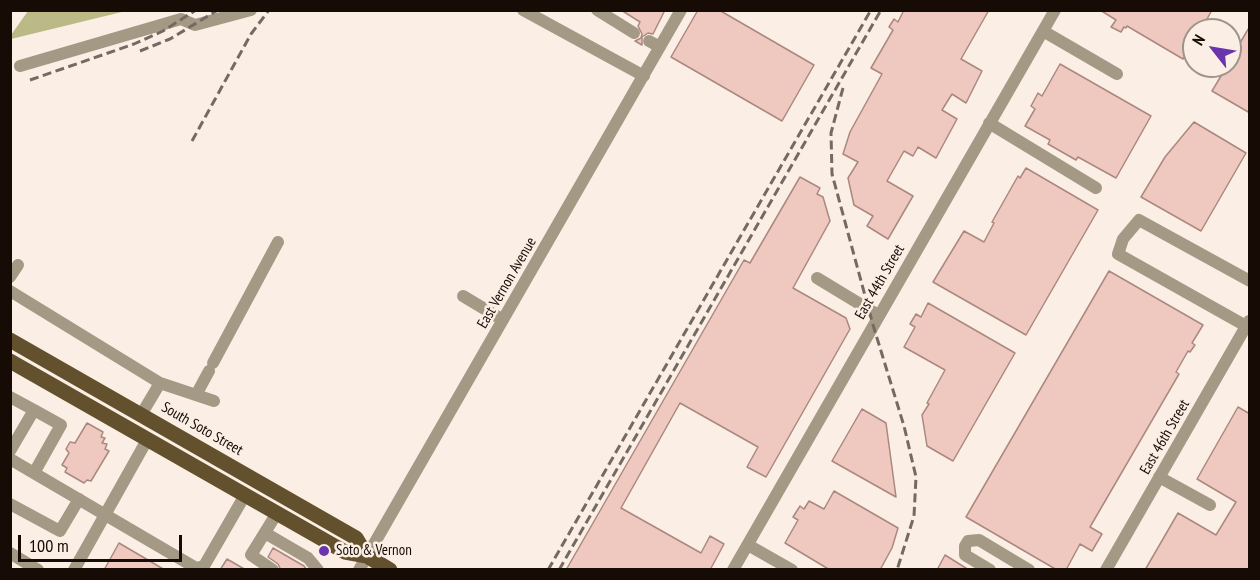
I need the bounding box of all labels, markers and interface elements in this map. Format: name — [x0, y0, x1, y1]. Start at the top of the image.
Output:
north arrow — [1182, 18, 1242, 78]
text: N — [1187, 31, 1209, 49]
street label: East Vernon Avenue — [474, 234, 540, 332]
street label: East 44th Street — [851, 241, 909, 323]
street label: East 46th Street — [1136, 396, 1194, 478]
street label: South Soto Street — [158, 398, 246, 460]
scale bar — [21, 523, 184, 561]
text: 100 m — [29, 534, 69, 557]
place label: Soto & Vernon — [336, 542, 412, 560]
marker: Soto & Vernon — [317, 544, 331, 558]

